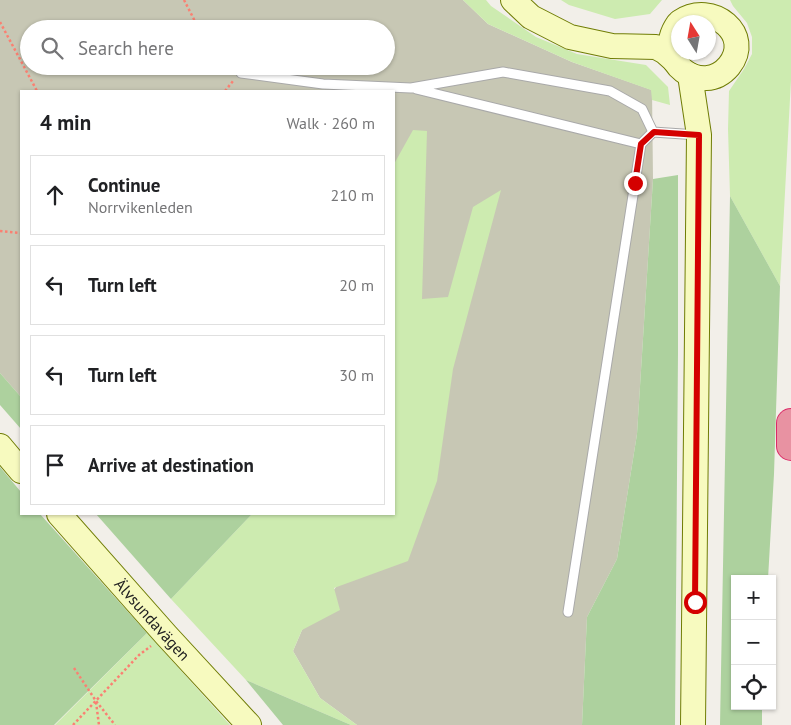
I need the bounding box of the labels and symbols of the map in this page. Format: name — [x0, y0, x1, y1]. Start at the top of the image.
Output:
north arrow — [671, 15, 716, 60]
route end — [624, 172, 647, 195]
street label: Älvsundavägen — [111, 574, 195, 665]
route start — [684, 591, 707, 614]

